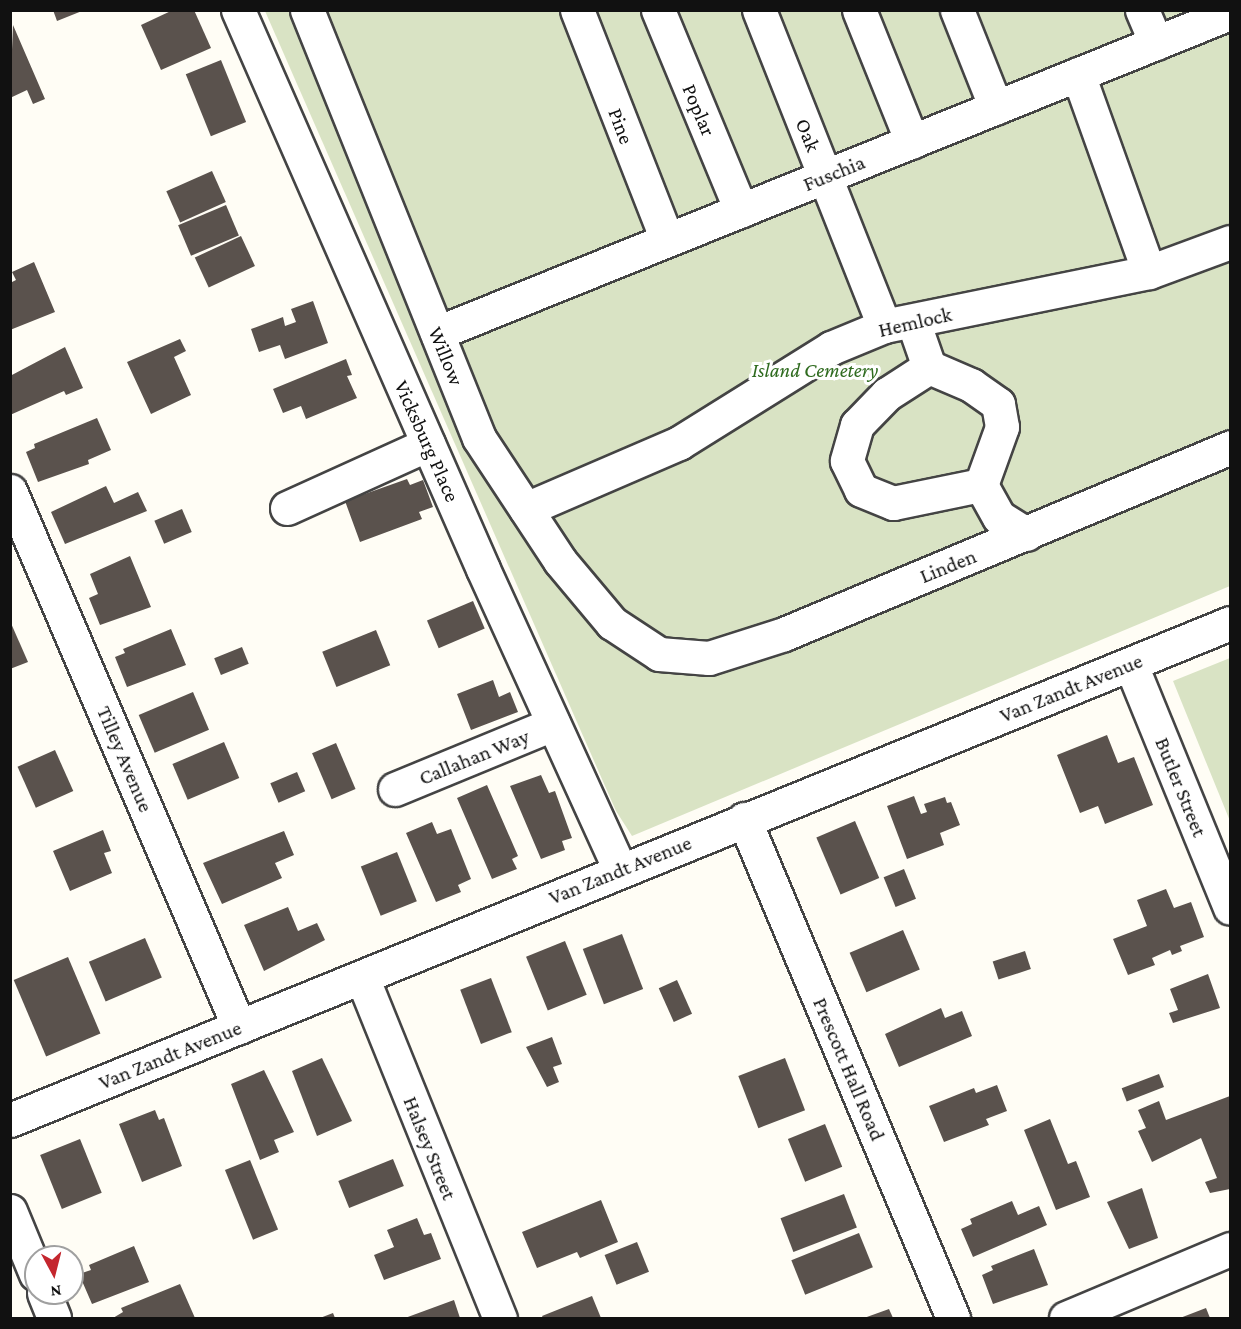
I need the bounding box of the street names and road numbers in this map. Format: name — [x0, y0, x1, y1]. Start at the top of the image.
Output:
street label: Poplar — [677, 80, 721, 140]
street label: Pine — [603, 104, 639, 148]
street label: Oak — [790, 115, 826, 155]
street label: Fuschia — [799, 149, 869, 197]
street label: Hemlock — [876, 301, 954, 343]
street label: Willow — [423, 323, 469, 389]
street label: Vicksburg Place — [389, 376, 465, 506]
street label: Linden — [916, 543, 980, 589]
street label: Van Zandt Avenue — [996, 648, 1146, 728]
street label: Tilley Avenue — [91, 702, 159, 816]
street label: Callahan Way — [415, 723, 533, 791]
street label: Butler Street — [1150, 734, 1212, 840]
street label: Van Zandt Avenue — [545, 830, 695, 910]
street label: Prescott Hall Road — [808, 994, 890, 1144]
street label: Van Zandt Avenue — [95, 1015, 245, 1095]
street label: Halsey Street — [398, 1093, 462, 1203]

